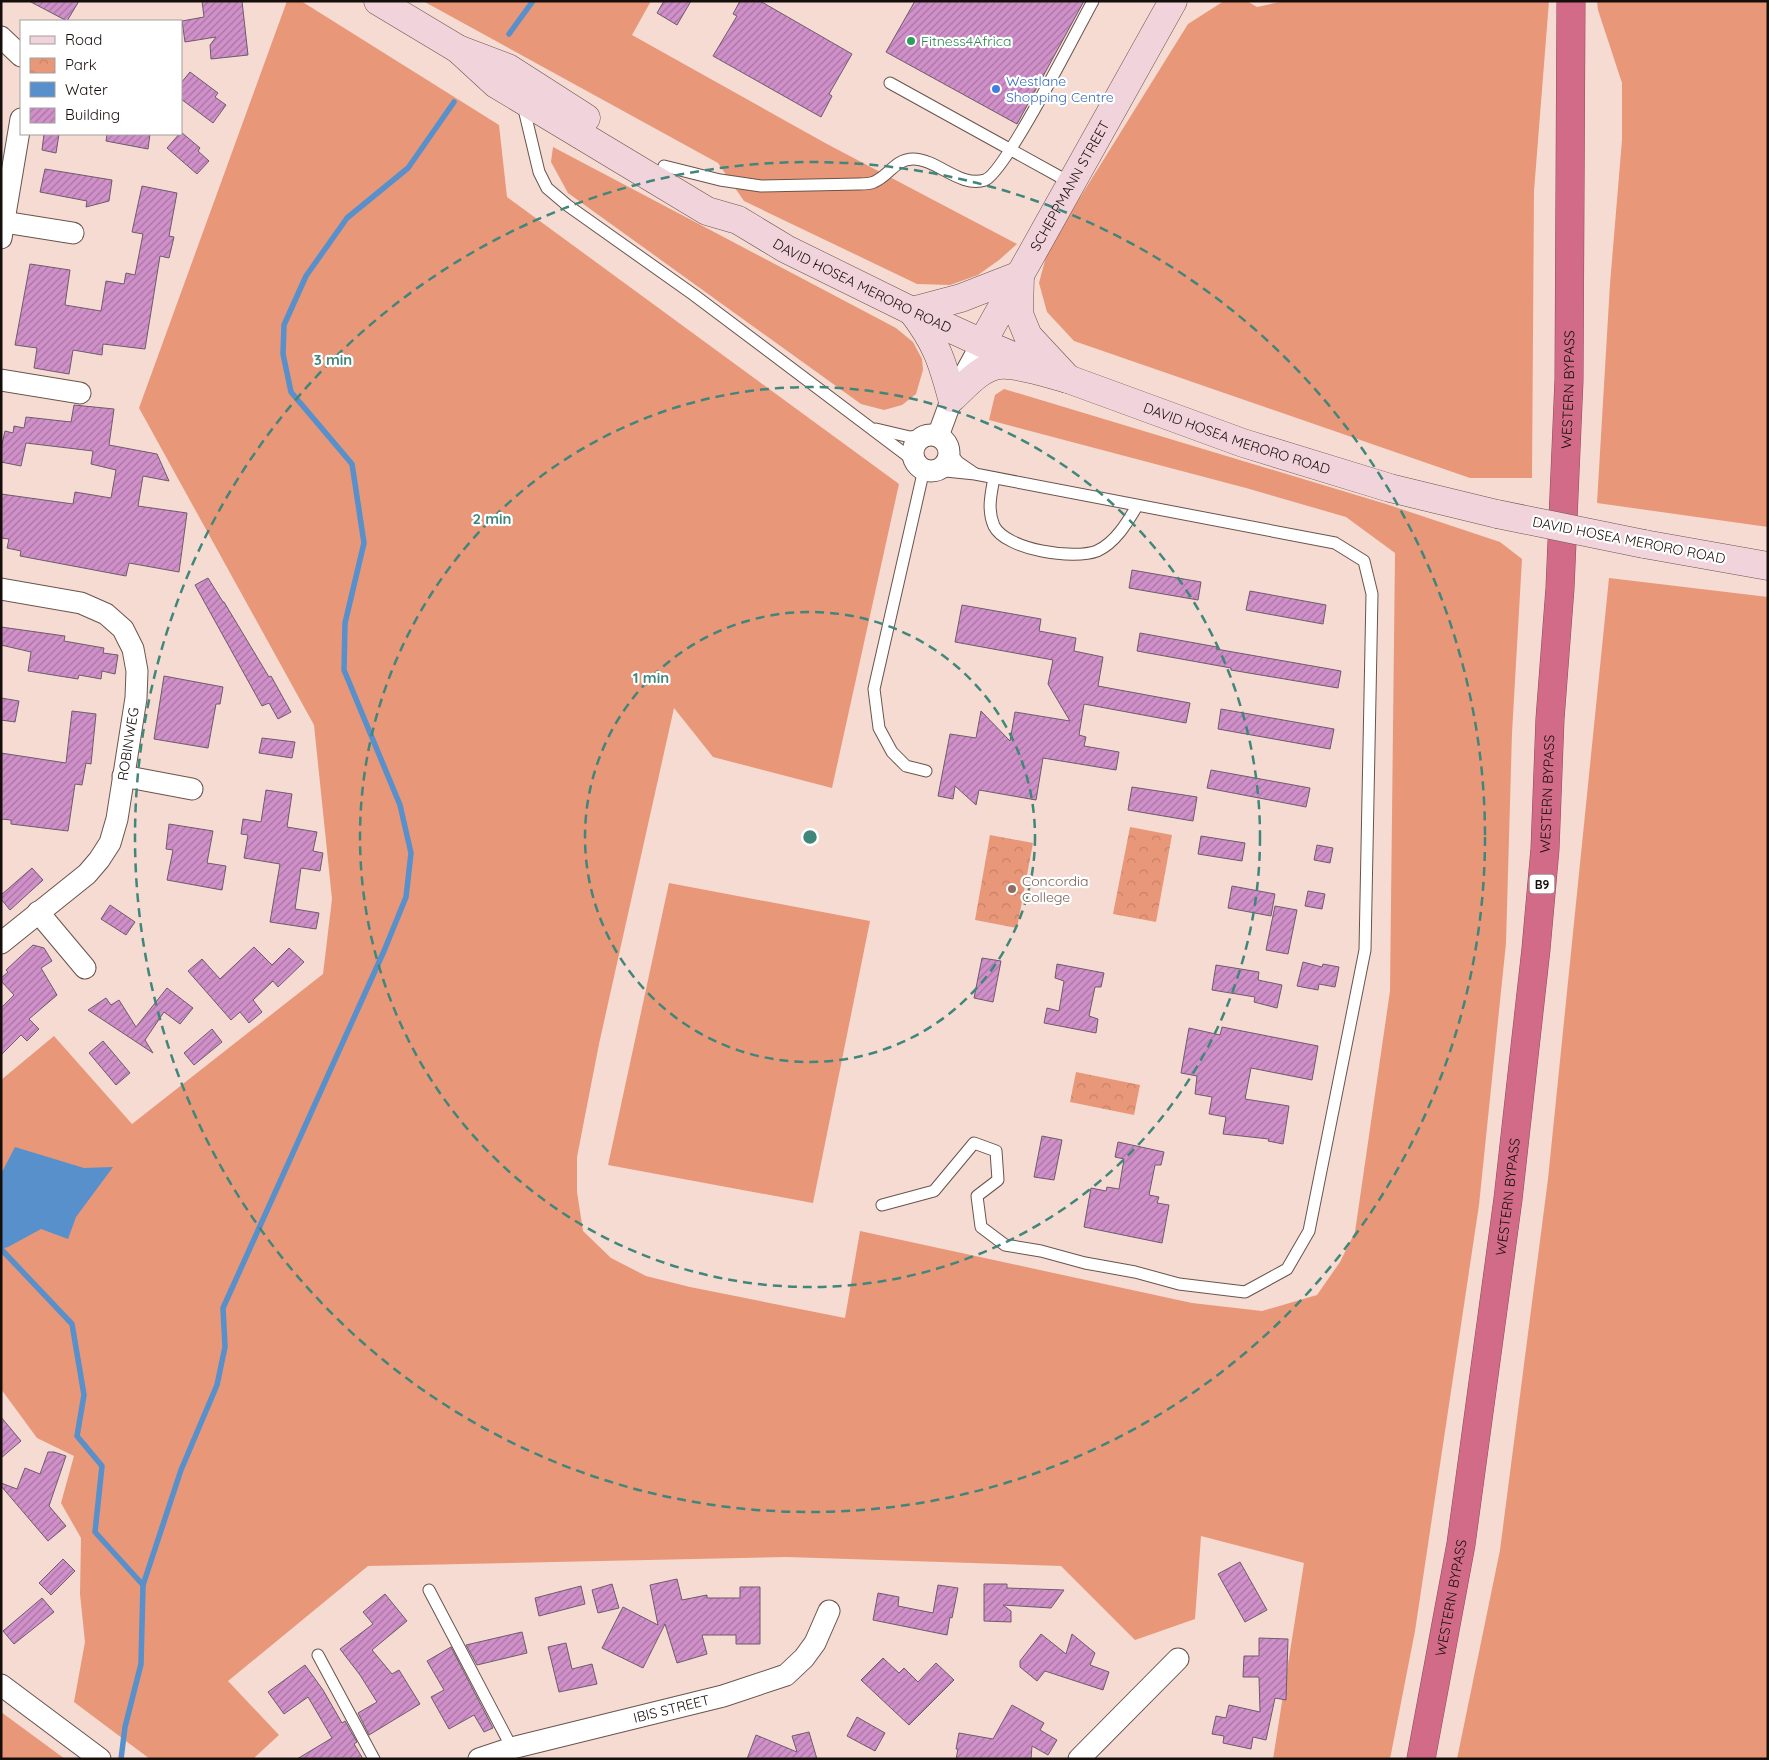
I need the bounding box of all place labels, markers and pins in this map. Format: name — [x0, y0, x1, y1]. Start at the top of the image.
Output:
place label: Fitness4Africa — [921, 32, 1011, 50]
marker: Fitness4Africa — [905, 35, 917, 47]
place label: Westlane Shopping Centre — [1006, 72, 1114, 106]
marker: Westlane Shopping Centre — [990, 83, 1002, 95]
centre of rings — [801, 828, 819, 846]
place label: Concordia College — [1022, 872, 1088, 906]
marker: Concordia College — [1006, 883, 1018, 895]

